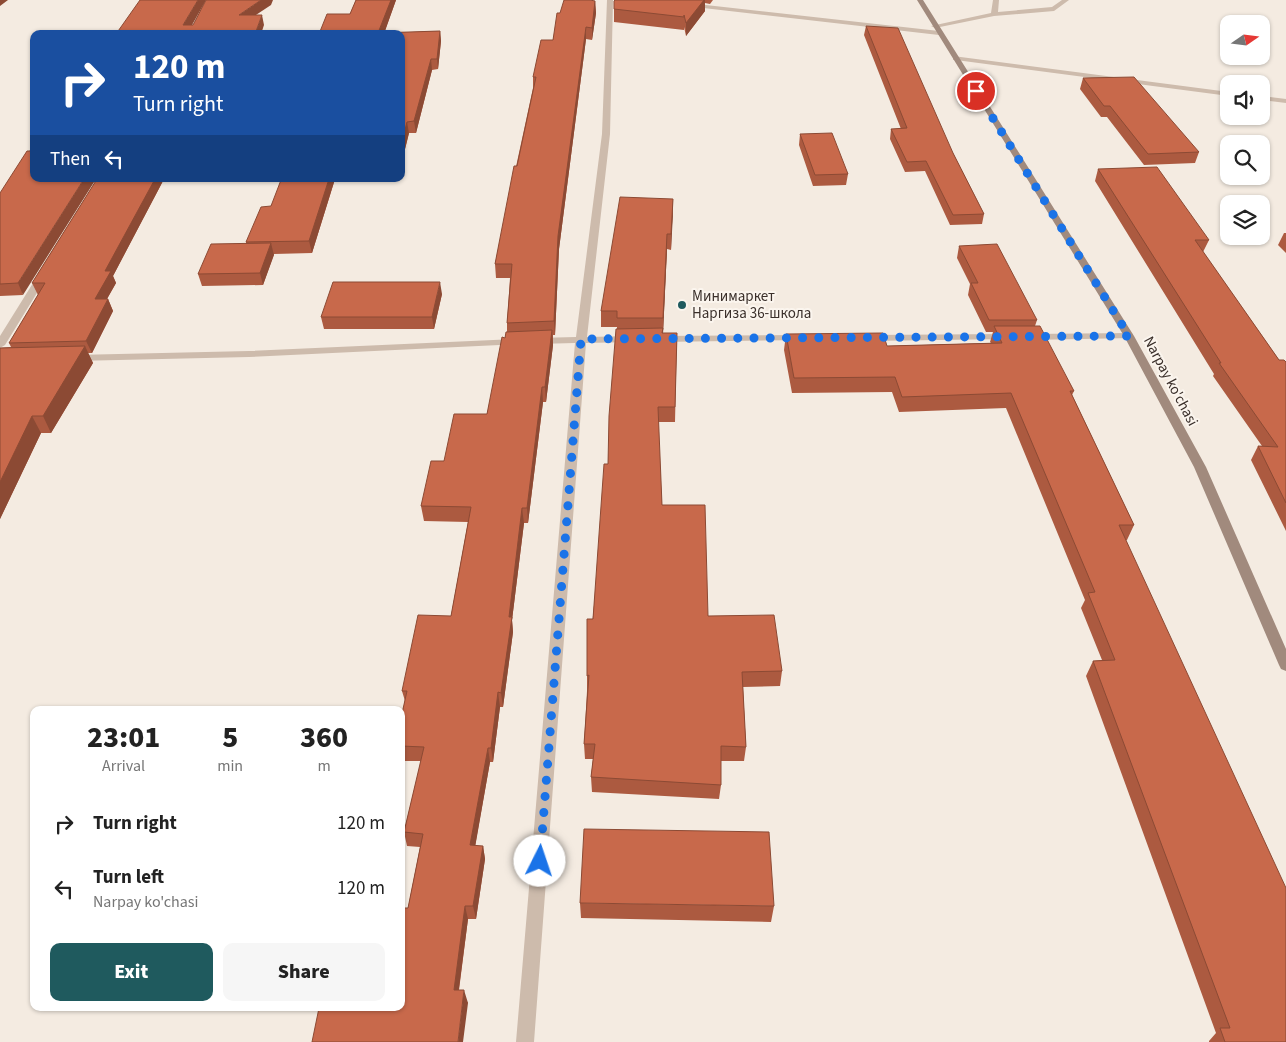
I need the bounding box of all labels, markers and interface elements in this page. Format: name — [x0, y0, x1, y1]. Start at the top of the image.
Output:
north arrow — [1220, 15, 1270, 65]
map controls — [1220, 15, 1270, 245]
text: 120 m — [133, 42, 225, 92]
icon: right — [50, 50, 115, 115]
pin — [955, 70, 997, 112]
button: sound — [1220, 75, 1270, 125]
icon: arrive — [962, 77, 990, 105]
text: Turn right — [133, 88, 223, 120]
button: search — [1220, 135, 1270, 185]
icon: left — [100, 145, 128, 173]
text: Then — [50, 146, 90, 173]
button: layers — [1220, 195, 1270, 245]
place label: Минимаркет Наргиза 36-школа — [692, 286, 811, 324]
marker: Минимаркет Наргиза 36-школа — [676, 299, 688, 311]
street label: Narpay ko'chasi — [1138, 333, 1203, 430]
text: 23:01 — [87, 716, 160, 759]
text: 5 — [222, 716, 238, 759]
text: 360 — [300, 716, 348, 759]
text: Arrival — [102, 755, 145, 777]
text: min — [217, 755, 243, 777]
text: m — [317, 755, 331, 777]
icon: right — [50, 810, 78, 838]
text: Turn right — [93, 810, 177, 837]
text: 120 m — [337, 810, 385, 837]
position arrow — [513, 834, 565, 886]
text: Turn left — [93, 864, 164, 891]
icon: left — [50, 875, 78, 903]
text: 120 m — [337, 875, 385, 902]
text: Narpay ko'chasi — [93, 891, 198, 913]
button: Exit — [50, 943, 213, 1001]
button: Share — [223, 943, 385, 1001]

